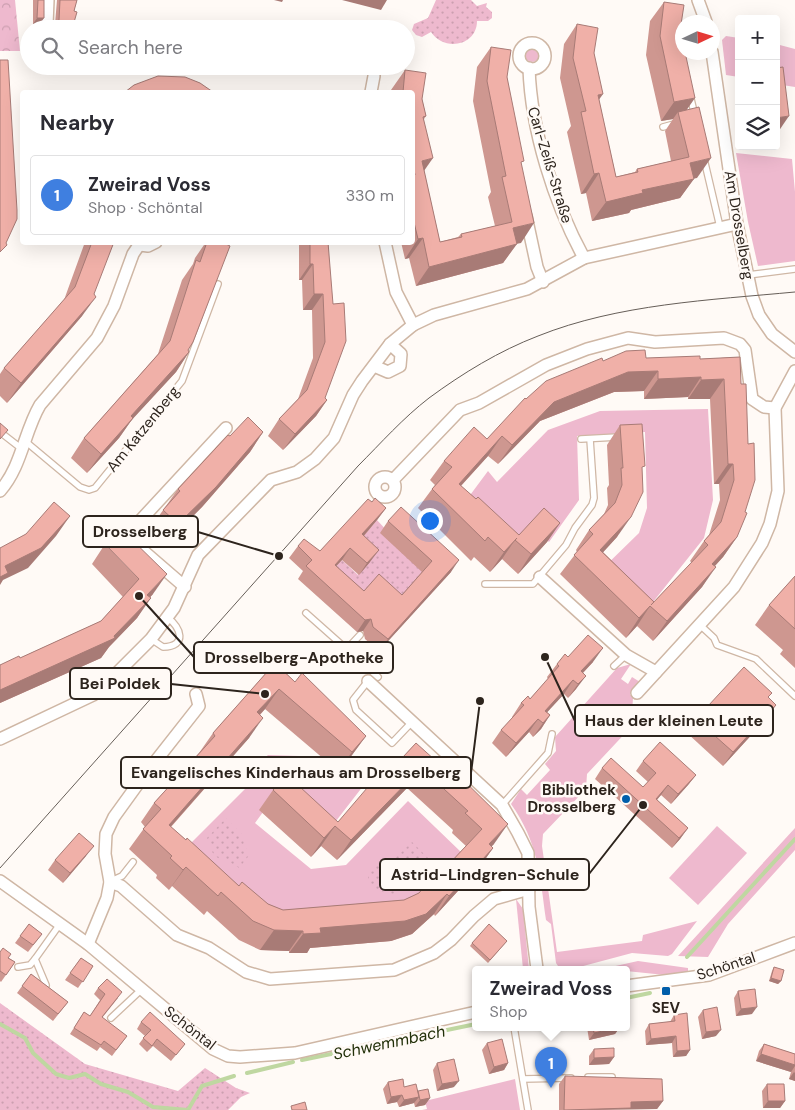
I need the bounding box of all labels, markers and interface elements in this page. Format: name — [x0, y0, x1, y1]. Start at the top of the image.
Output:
north arrow — [675, 15, 720, 60]
map controls — [735, 15, 780, 150]
button: + — [735, 15, 780, 60]
search box — [20, 20, 415, 75]
icon: search — [38, 34, 66, 62]
text: Search here — [78, 35, 183, 60]
button: − — [735, 60, 780, 105]
street label: Carl-Zeiß-Straße — [523, 104, 577, 226]
button: layers — [735, 105, 780, 150]
text: Nearby — [40, 109, 114, 137]
street label: Am Drosselberg — [720, 169, 758, 281]
text: Zweirad Voss — [88, 172, 211, 197]
text: 1 — [54, 185, 60, 206]
text: 330 m — [346, 185, 394, 206]
text: Shop · Schöntal — [88, 197, 203, 218]
street label: Am Katzenberg — [102, 382, 184, 476]
your location — [417, 508, 443, 534]
callout: Drosselberg — [83, 516, 198, 547]
text: Drosselberg — [93, 521, 187, 542]
callout: Drosselberg-Apotheke — [194, 642, 393, 673]
text: Drosselberg-Apotheke — [204, 647, 384, 668]
callout: Bei Poldek — [70, 668, 171, 699]
text: Bei Poldek — [80, 673, 161, 694]
callout: Haus der kleinen Leute — [575, 705, 773, 736]
text: Haus der kleinen Leute — [585, 710, 763, 731]
callout: Evangelisches Kinderhaus am Drosselberg — [121, 757, 471, 788]
text: Evangelisches Kinderhaus am Drosselberg — [131, 762, 461, 783]
place label: Bibliothek Drosselberg — [527, 780, 616, 817]
marker: Bibliothek Drosselberg — [620, 793, 632, 805]
callout: Astrid-Lindgren-Schule — [380, 859, 589, 890]
text: Astrid-Lindgren-Schule — [391, 864, 579, 885]
street label: Schöntal — [694, 947, 758, 985]
popup — [472, 966, 630, 1031]
text: Zweirad Voss — [490, 976, 612, 1001]
marker: SEV — [660, 985, 672, 997]
place label: SEV — [652, 998, 681, 1018]
street label: Schöntal — [160, 1001, 220, 1055]
text: Shop — [490, 1001, 528, 1022]
water label: Schwemmbach — [331, 1020, 447, 1065]
pin: 1 — [535, 1047, 567, 1088]

